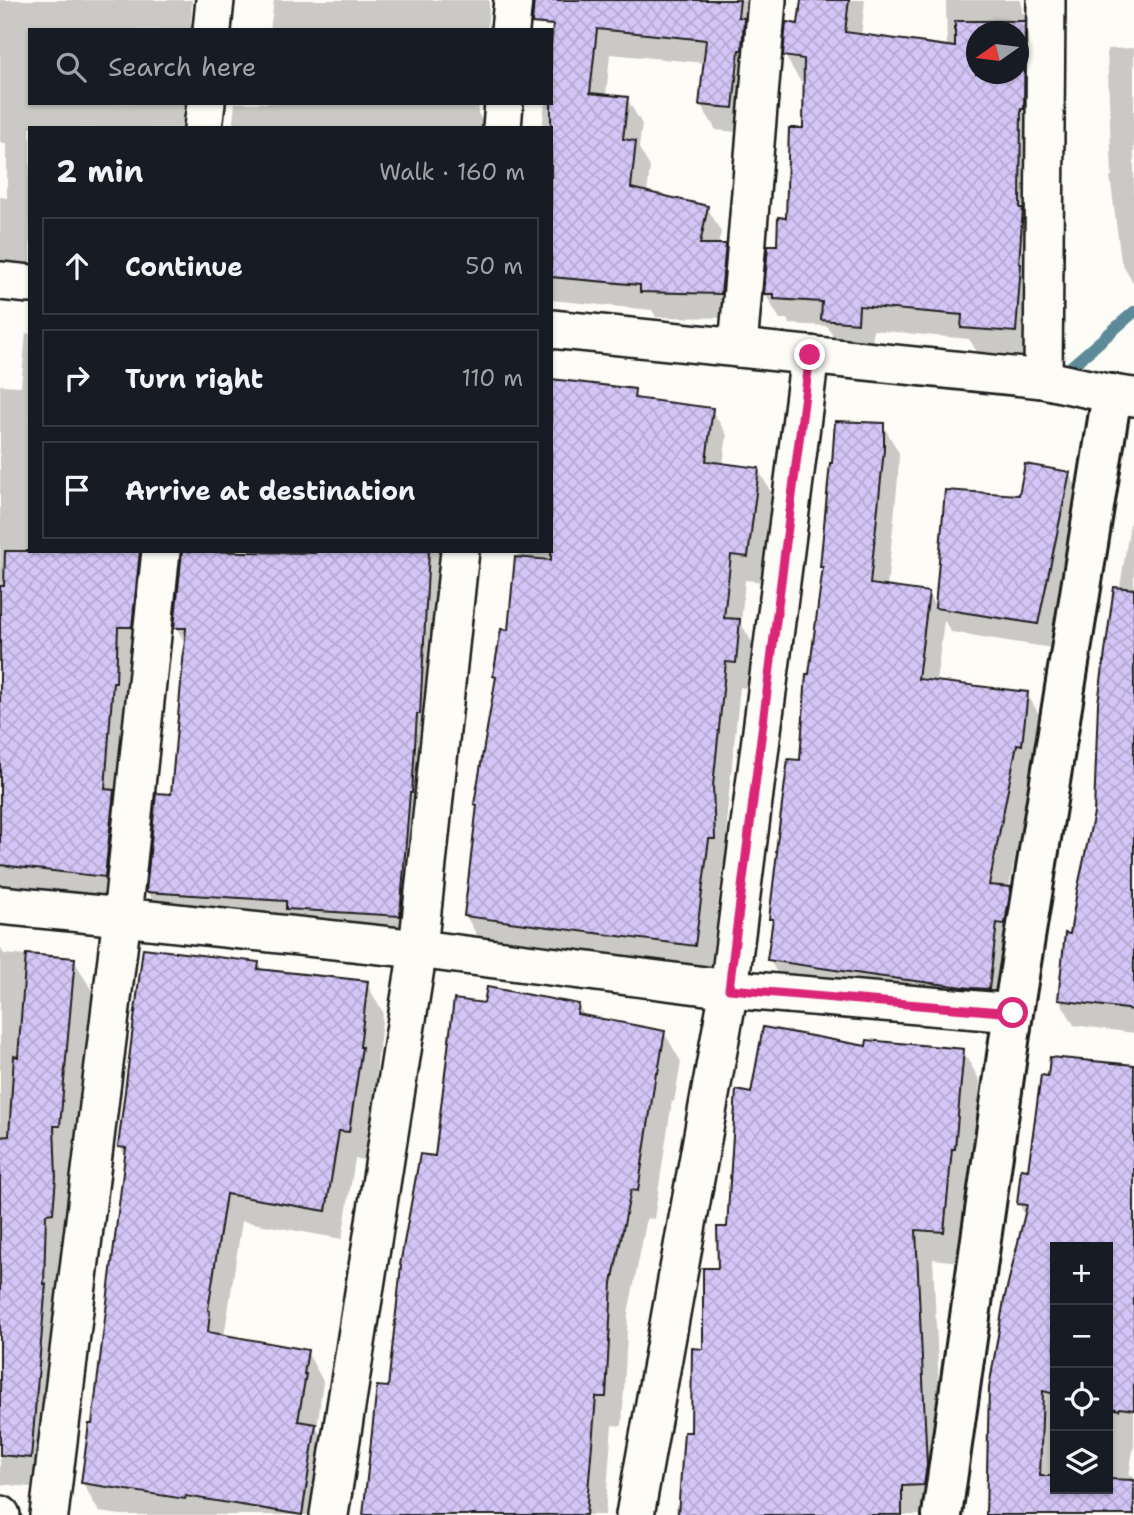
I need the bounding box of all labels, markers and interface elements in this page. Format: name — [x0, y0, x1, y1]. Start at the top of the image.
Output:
north arrow — [966, 21, 1029, 84]
search box — [28, 28, 553, 105]
icon: search — [52, 48, 90, 86]
text: Search here — [108, 49, 257, 84]
text: 2 min — [56, 151, 143, 192]
text: Walk · 160 m — [379, 157, 525, 187]
icon: ahead — [58, 247, 96, 285]
text: Continue — [125, 249, 243, 284]
text: 50 m — [465, 251, 523, 281]
route end — [794, 339, 825, 370]
icon: right — [58, 359, 96, 397]
text: Turn right — [125, 361, 263, 396]
text: 110 m — [461, 363, 523, 393]
icon: arrive — [58, 471, 96, 509]
text: Arrive at destination — [125, 473, 415, 508]
route start — [997, 997, 1028, 1028]
map controls — [1050, 1242, 1113, 1494]
button: + — [1050, 1242, 1113, 1305]
button: − — [1050, 1305, 1113, 1368]
button: locate — [1050, 1368, 1113, 1431]
button: layers — [1050, 1431, 1113, 1494]

